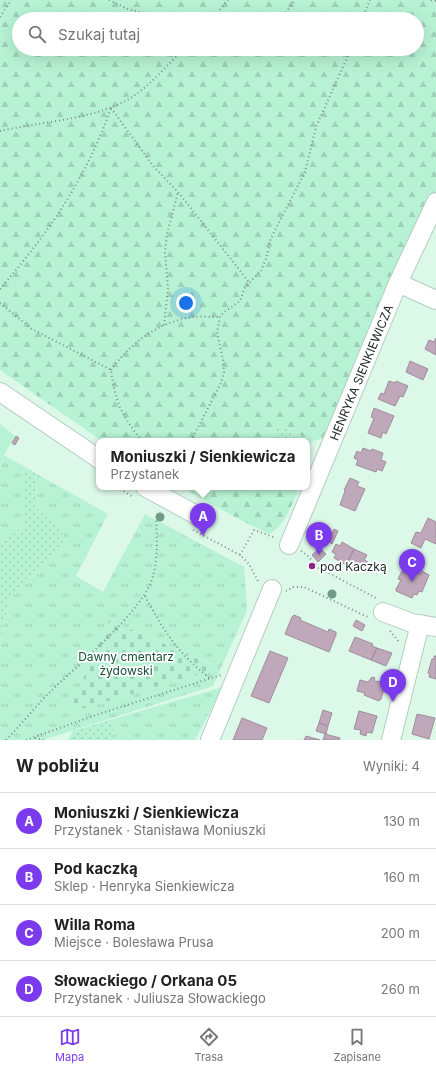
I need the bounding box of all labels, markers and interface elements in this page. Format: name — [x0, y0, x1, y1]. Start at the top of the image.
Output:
search box — [12, 12, 424, 56]
icon: search — [26, 23, 48, 45]
text: Szukaj tutaj — [58, 25, 140, 44]
your location — [176, 293, 196, 313]
street label: HENRYKA SIENKIEWICZA — [326, 302, 396, 443]
popup — [96, 438, 310, 490]
text: Moniuszki / Sienkiewicza — [111, 447, 295, 466]
text: Przystanek — [111, 466, 179, 482]
pin: A — [190, 503, 216, 536]
pin: B — [306, 522, 332, 555]
pin: C — [399, 549, 425, 582]
place label: pod Kaczką — [320, 559, 387, 574]
marker: pod Kaczką — [307, 561, 317, 571]
park label: Dawny cmentarz żydowski — [78, 649, 174, 678]
pin: D — [380, 669, 406, 702]
text: W pobliżu — [16, 756, 99, 776]
text: Wyniki: 4 — [363, 758, 420, 774]
text: Moniuszki / Sienkiewicza — [54, 803, 239, 822]
text: A — [24, 813, 34, 829]
text: 130 m — [383, 813, 420, 829]
text: Przystanek · Stanisława Moniuszki — [54, 822, 266, 838]
text: Pod kaczką — [54, 859, 138, 878]
text: B — [25, 869, 33, 885]
text: 160 m — [383, 869, 420, 885]
text: Sklep · Henryka Sienkiewicza — [54, 878, 235, 894]
text: Willa Roma — [54, 915, 135, 934]
text: C — [24, 925, 34, 941]
text: 200 m — [381, 925, 420, 941]
text: Miejsce · Bolesława Prusa — [54, 934, 214, 950]
text: Słowackiego / Orkana 05 — [54, 971, 237, 990]
text: D — [24, 981, 34, 997]
text: 260 m — [381, 981, 420, 997]
text: Przystanek · Juliusza Słowackiego — [54, 990, 266, 1006]
tab: Mapa — [55, 1026, 84, 1064]
tab: Trasa — [194, 1026, 223, 1064]
tab: Zapisane — [333, 1026, 381, 1064]

